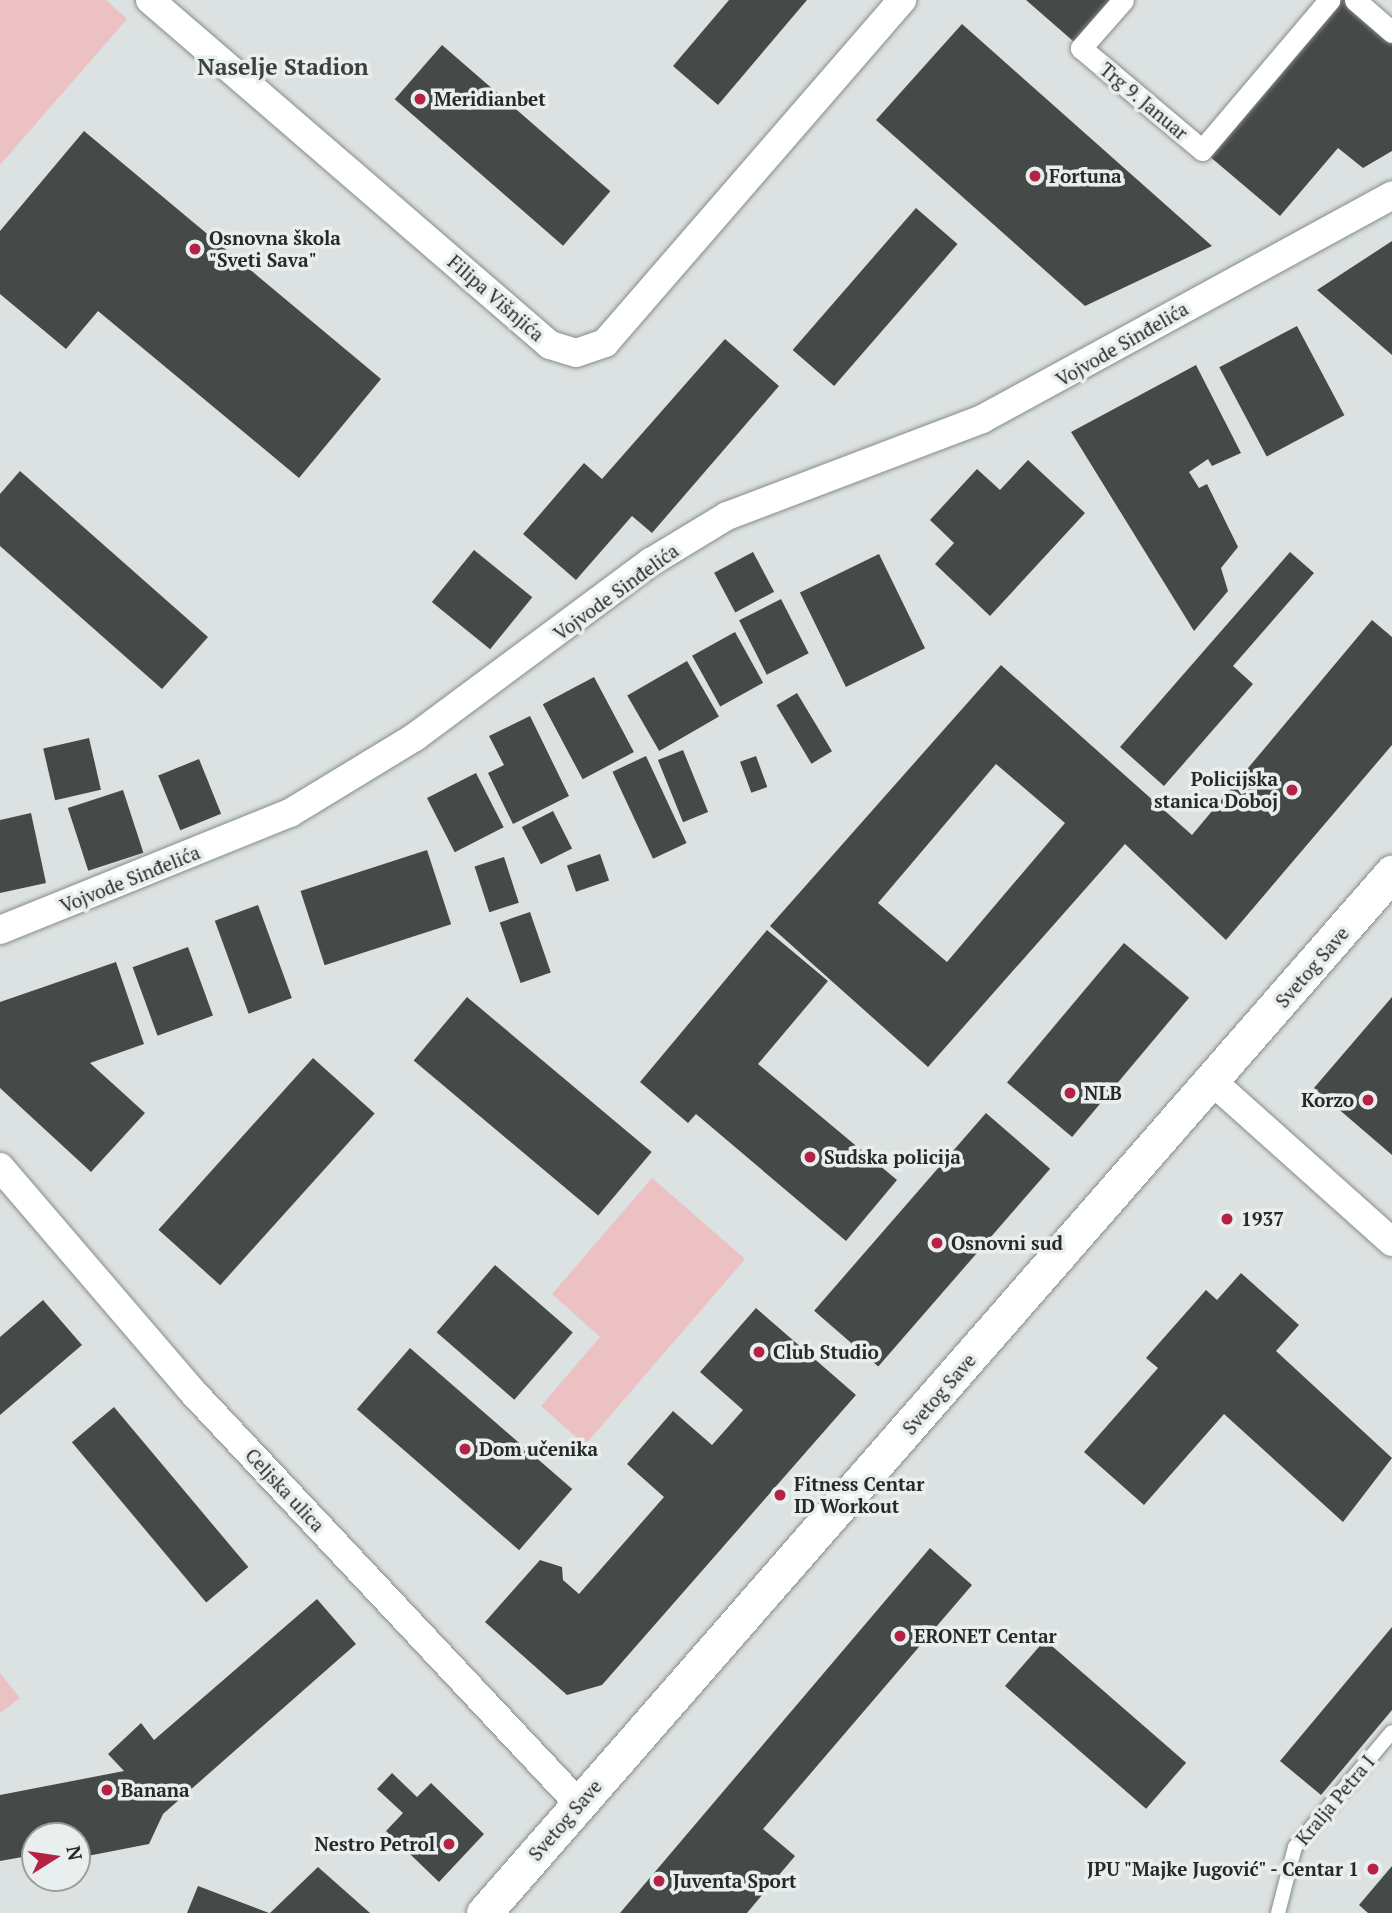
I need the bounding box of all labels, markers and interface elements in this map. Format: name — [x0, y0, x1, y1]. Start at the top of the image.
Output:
district label: Naselje Stadion — [197, 53, 369, 81]
street label: Trg 9. Januar — [1095, 57, 1193, 145]
place label: Meridianbet — [434, 88, 546, 110]
marker: Meridianbet — [412, 91, 428, 107]
place label: Fortuna — [1049, 165, 1122, 187]
marker: Fortuna — [1027, 168, 1043, 184]
place label: Osnovna škola "Sveti Sava" — [209, 227, 341, 271]
marker: Osnovna škola "Sveti Sava" — [187, 241, 203, 257]
street label: Filipa Višnjića — [443, 250, 549, 346]
street label: Vojvode Sinđelića — [1052, 297, 1192, 391]
street label: Vojvode Sinđelića — [549, 539, 683, 645]
place label: Policijska stanica Doboj — [1154, 768, 1278, 812]
marker: Policijska stanica Doboj — [1284, 782, 1300, 798]
street label: Vojvode Sinđelića — [57, 841, 203, 917]
street label: Svetog Save — [1271, 922, 1353, 1012]
place label: NLB — [1084, 1082, 1122, 1104]
marker: NLB — [1062, 1085, 1078, 1101]
place label: Korzo — [1301, 1089, 1354, 1111]
marker: Korzo — [1360, 1092, 1376, 1108]
place label: Sudska policija — [824, 1146, 961, 1168]
marker: Sudska policija — [802, 1149, 818, 1165]
place label: 1937 — [1241, 1208, 1284, 1230]
marker: 1937 — [1219, 1211, 1235, 1227]
place label: Osnovni sud — [951, 1232, 1063, 1254]
marker: Osnovni sud — [929, 1235, 945, 1251]
place label: Club Studio — [773, 1341, 879, 1363]
marker: Club Studio — [751, 1344, 767, 1360]
street label: Svetog Save — [898, 1349, 980, 1439]
place label: Dom učenika — [479, 1438, 598, 1460]
marker: Dom učenika — [457, 1441, 473, 1457]
street label: Celjska ulica — [241, 1444, 329, 1536]
place label: Fitness Centar ID Workout — [794, 1473, 924, 1517]
marker: Fitness Centar ID Workout — [772, 1487, 788, 1503]
place label: ERONET Centar — [914, 1625, 1057, 1647]
marker: ERONET Centar — [892, 1628, 908, 1644]
street label: Kralja Petra I — [1291, 1750, 1379, 1850]
street label: Svetog Save — [524, 1775, 606, 1865]
place label: Banana — [121, 1779, 190, 1801]
marker: Banana — [99, 1782, 115, 1798]
north arrow — [21, 1822, 91, 1892]
place label: Nestro Petrol — [314, 1833, 435, 1855]
marker: Nestro Petrol — [441, 1836, 457, 1852]
text: N — [61, 1843, 89, 1863]
place label: JPU "Majke Jugović" - Centar 1 — [1084, 1858, 1359, 1880]
marker: JPU "Majke Jugović" - Centar 1 — [1365, 1861, 1381, 1877]
place label: Juventa Sport — [673, 1870, 797, 1892]
marker: Juventa Sport — [651, 1873, 667, 1889]

